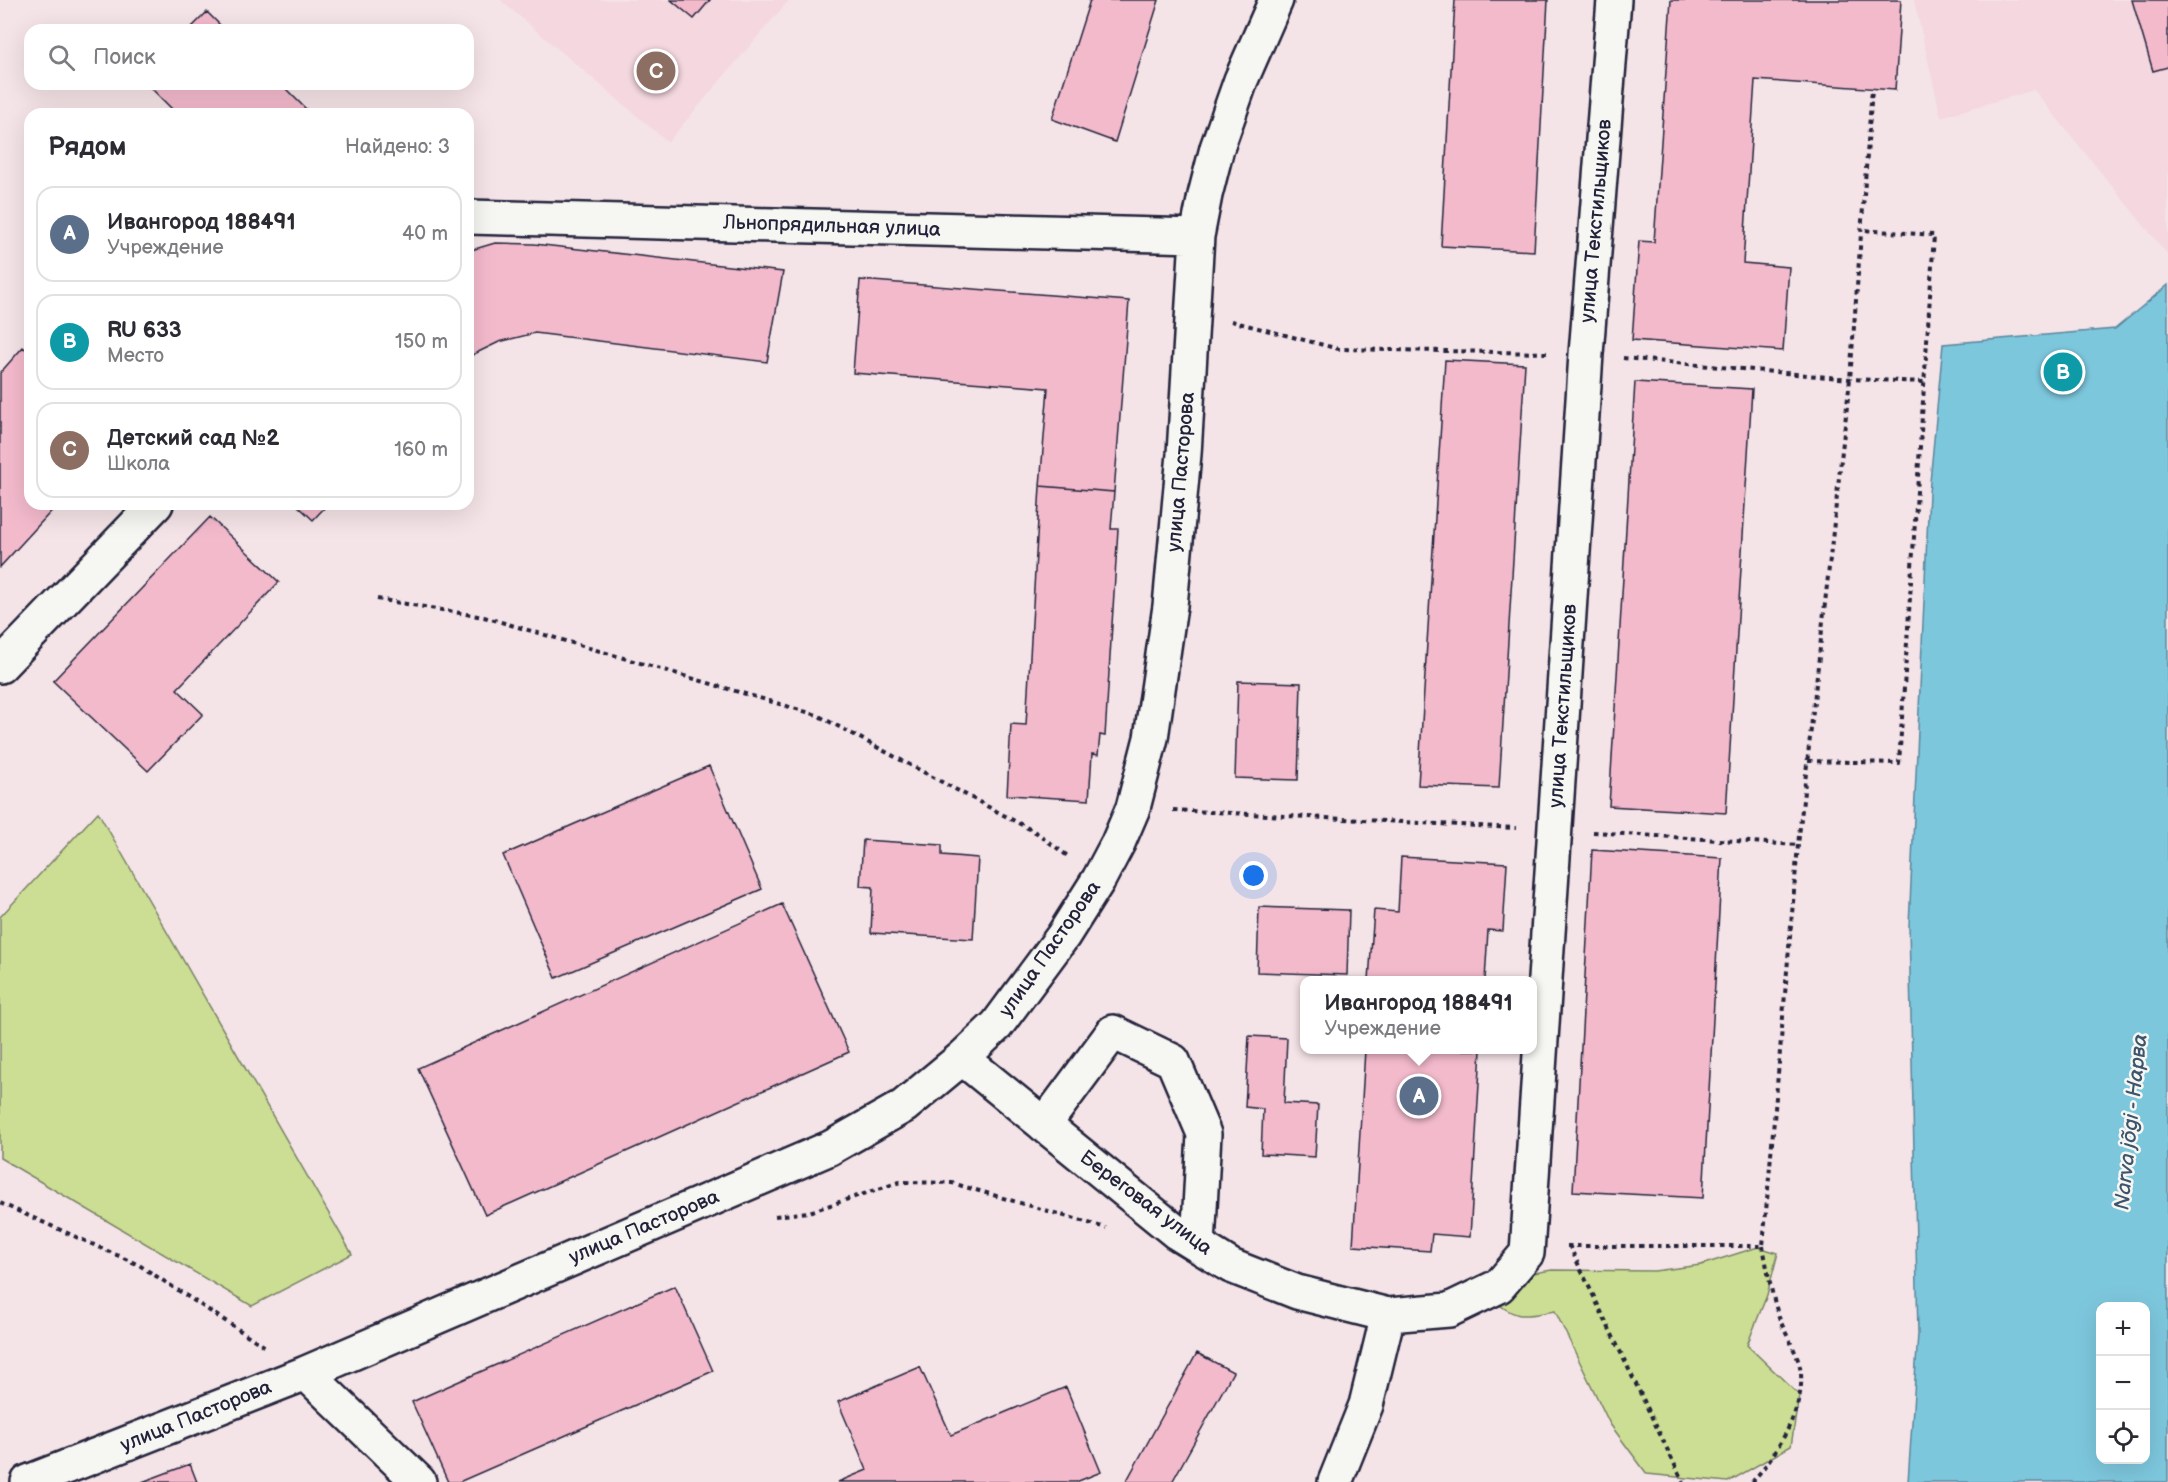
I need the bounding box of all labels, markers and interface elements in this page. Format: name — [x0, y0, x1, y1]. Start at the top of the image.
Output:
search box — [24, 24, 474, 90]
icon: search — [45, 41, 78, 74]
text: Поиск — [93, 44, 156, 71]
pin: C — [636, 48, 676, 94]
street label: улица Текстильщиков — [1575, 118, 1617, 324]
text: Рядом — [48, 132, 126, 163]
text: Найдено: 3 — [345, 135, 450, 159]
text: Ивангород 188491 — [107, 209, 296, 236]
street label: Льнопрядильная улица — [722, 210, 941, 242]
text: A — [63, 222, 76, 246]
text: 40 m — [402, 222, 448, 246]
text: Учреждение — [107, 236, 224, 260]
text: RU 633 — [107, 317, 182, 344]
text: B — [62, 330, 77, 354]
text: 150 m — [395, 330, 448, 354]
text: Место — [107, 344, 164, 368]
pin: B — [2044, 350, 2082, 394]
street label: улица Пасторова — [1162, 391, 1200, 553]
text: Детский сад №2 — [107, 425, 280, 452]
text: C — [62, 438, 77, 462]
text: 160 m — [394, 438, 448, 462]
text: Школа — [107, 452, 170, 476]
street label: улица Текстильщиков — [1544, 603, 1582, 809]
your location — [1239, 861, 1268, 890]
street label: улица Пасторова — [994, 876, 1106, 1022]
popup — [1300, 976, 1537, 1054]
text: Ивангород 188491 — [1324, 990, 1513, 1017]
text: Учреждение — [1324, 1017, 1441, 1041]
water label: Narva jõgi - Нарва — [2109, 1033, 2153, 1211]
pin: A — [1400, 1074, 1438, 1118]
street label: Береговая улица — [1075, 1145, 1217, 1261]
street label: улица Пасторова — [565, 1184, 723, 1269]
map controls — [2096, 1302, 2150, 1464]
button: + — [2096, 1302, 2150, 1356]
button: − — [2096, 1356, 2150, 1410]
street label: улица Пасторова — [117, 1375, 275, 1457]
button: locate — [2096, 1410, 2150, 1464]

